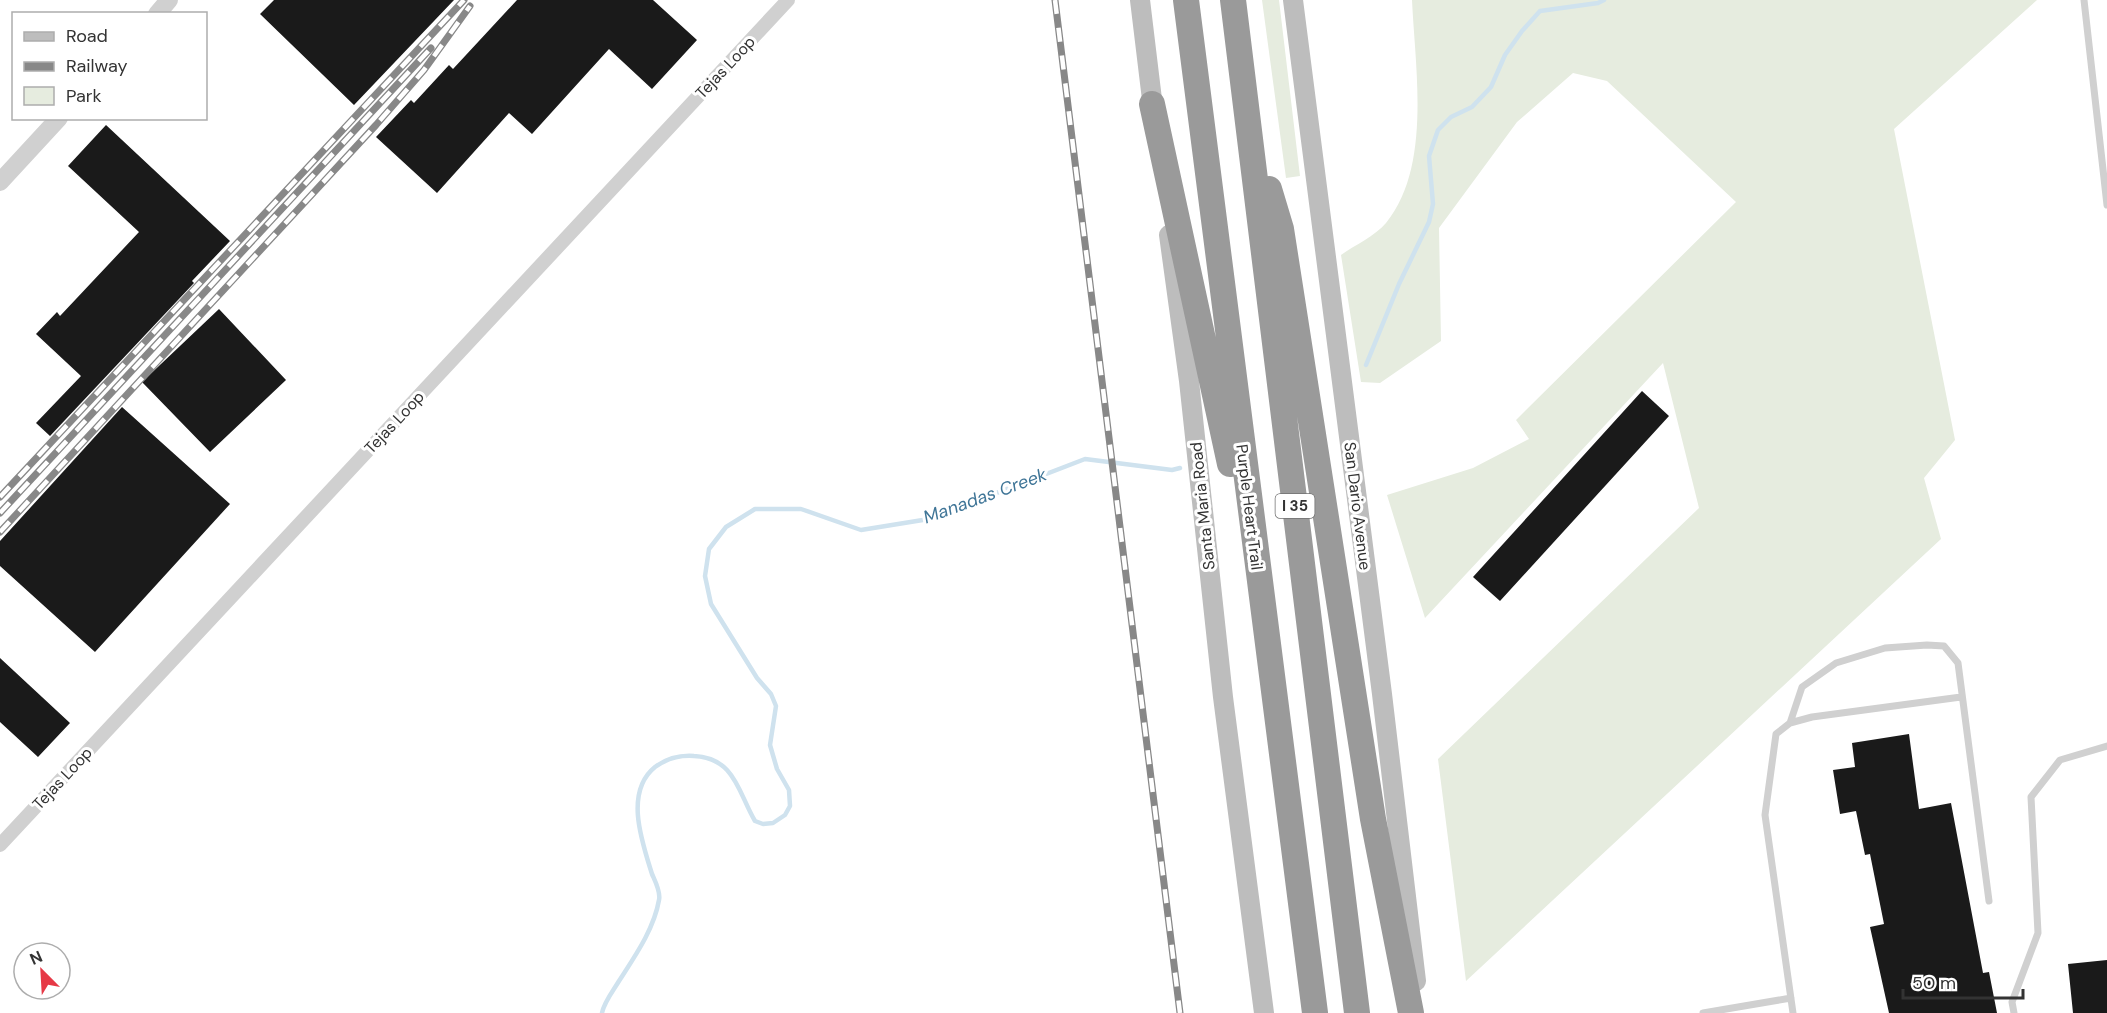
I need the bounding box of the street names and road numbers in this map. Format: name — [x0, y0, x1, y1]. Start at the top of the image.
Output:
street label: Tejas Loop — [691, 31, 760, 103]
street label: Tejas Loop — [360, 386, 429, 458]
street label: Santa Maria Road — [1185, 441, 1220, 571]
street label: San Dario Avenue — [1339, 441, 1376, 571]
street label: Purple Heart Trail — [1231, 443, 1268, 571]
road number: I 35 — [1276, 494, 1314, 518]
street label: Tejas Loop — [28, 742, 97, 814]

